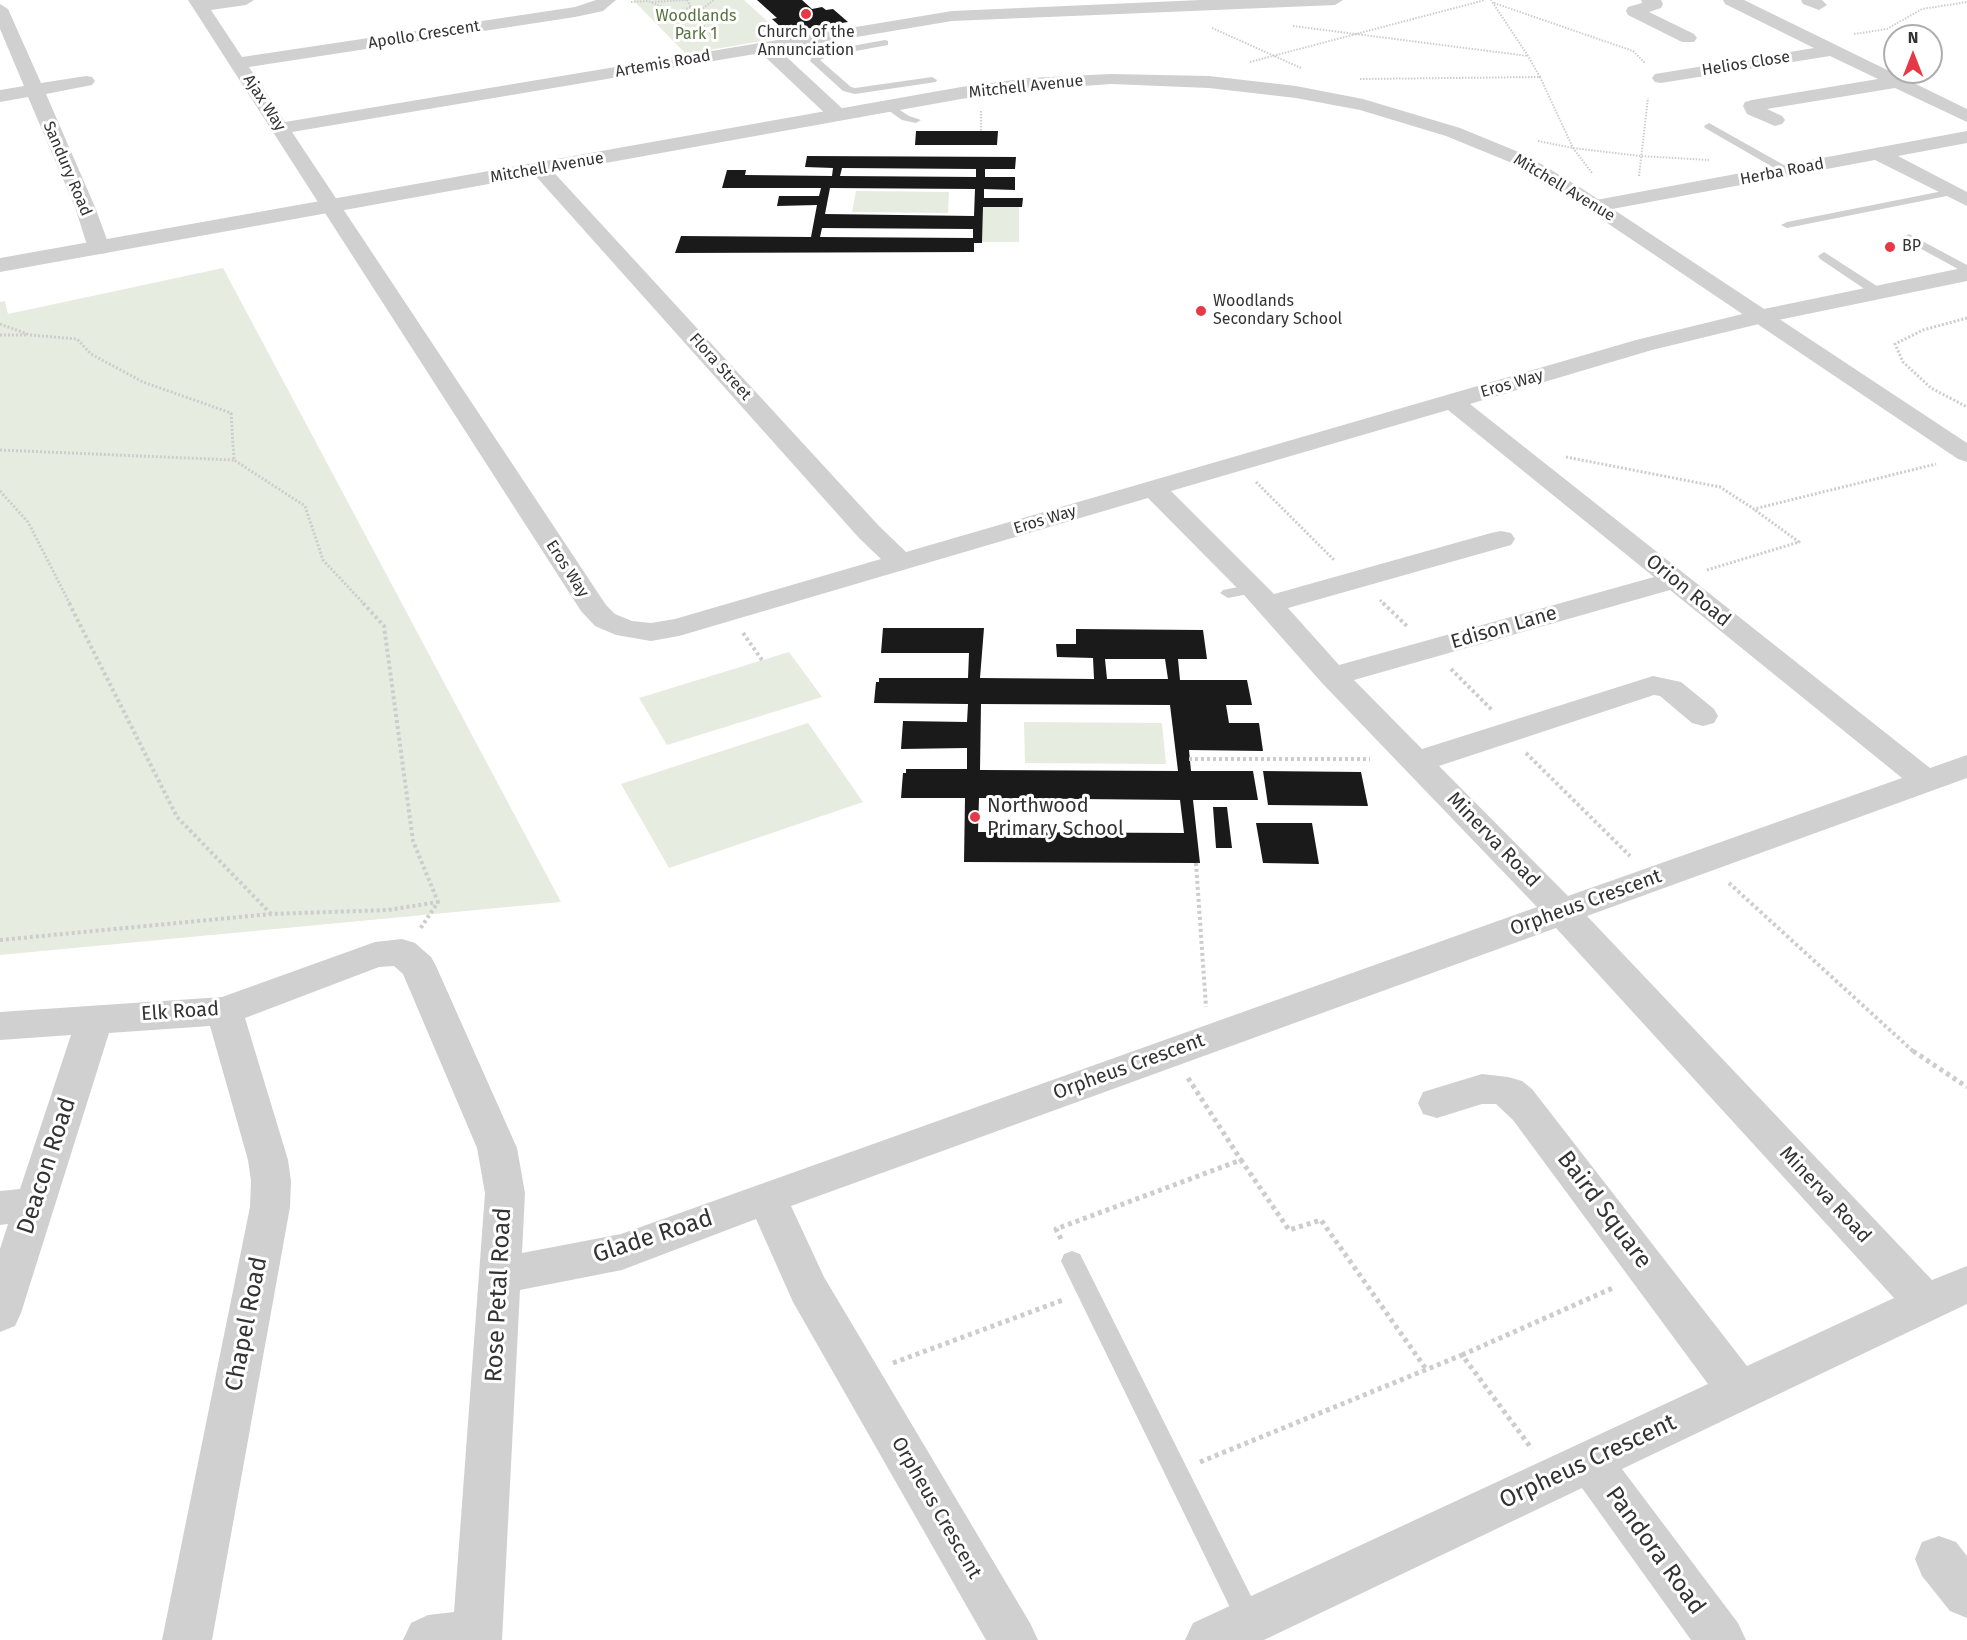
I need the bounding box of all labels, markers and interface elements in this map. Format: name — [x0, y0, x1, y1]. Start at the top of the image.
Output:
park label: Woodlands Park 1 — [655, 7, 737, 45]
marker: Church of the Annunciation — [799, 7, 813, 21]
street label: Apollo Crescent — [367, 17, 481, 53]
place label: Church of the Annunciation — [757, 23, 855, 61]
north arrow — [1883, 24, 1943, 84]
text: N — [1908, 28, 1918, 47]
street label: Artemis Road — [614, 46, 712, 82]
street label: Helios Close — [1701, 48, 1791, 80]
street label: Ajax Way — [239, 71, 289, 135]
street label: Mitchell Avenue — [968, 71, 1084, 103]
street label: Sandury Road — [38, 119, 96, 219]
street label: Mitchell Avenue — [489, 149, 605, 187]
street label: Mitchell Avenue — [1510, 150, 1618, 226]
street label: Herba Road — [1738, 154, 1826, 190]
place label: BP — [1902, 237, 1921, 257]
marker: BP — [1883, 240, 1897, 254]
place label: Woodlands Secondary School — [1213, 292, 1342, 330]
marker: Woodlands Secondary School — [1194, 304, 1208, 318]
street label: Flora Street — [685, 330, 755, 404]
street label: Eros Way — [1478, 366, 1546, 402]
street label: Eros Way — [1011, 501, 1079, 539]
street label: Eros Way — [541, 537, 593, 601]
street label: Orion Road — [1641, 550, 1735, 632]
street label: Edison Lane — [1448, 601, 1560, 655]
street label: Minerva Road — [1442, 787, 1544, 893]
place label: Northwood Primary School — [987, 794, 1124, 841]
marker: Northwood Primary School — [968, 810, 982, 824]
street label: Orpheus Crescent — [1507, 864, 1665, 942]
street label: Elk Road — [140, 997, 220, 1027]
street label: Orpheus Crescent — [1050, 1028, 1208, 1106]
street label: Deacon Road — [11, 1094, 83, 1238]
street label: Minerva Road — [1774, 1142, 1876, 1248]
street label: Baird Square — [1550, 1146, 1658, 1274]
street label: Glade Road — [589, 1204, 717, 1270]
street label: Rose Petal Road — [480, 1207, 518, 1383]
street label: Chapel Road — [220, 1254, 274, 1394]
street label: Orpheus Crescent — [1495, 1408, 1681, 1516]
street label: Orpheus Crescent — [886, 1433, 986, 1583]
street label: Pandora Road — [1599, 1481, 1711, 1621]

